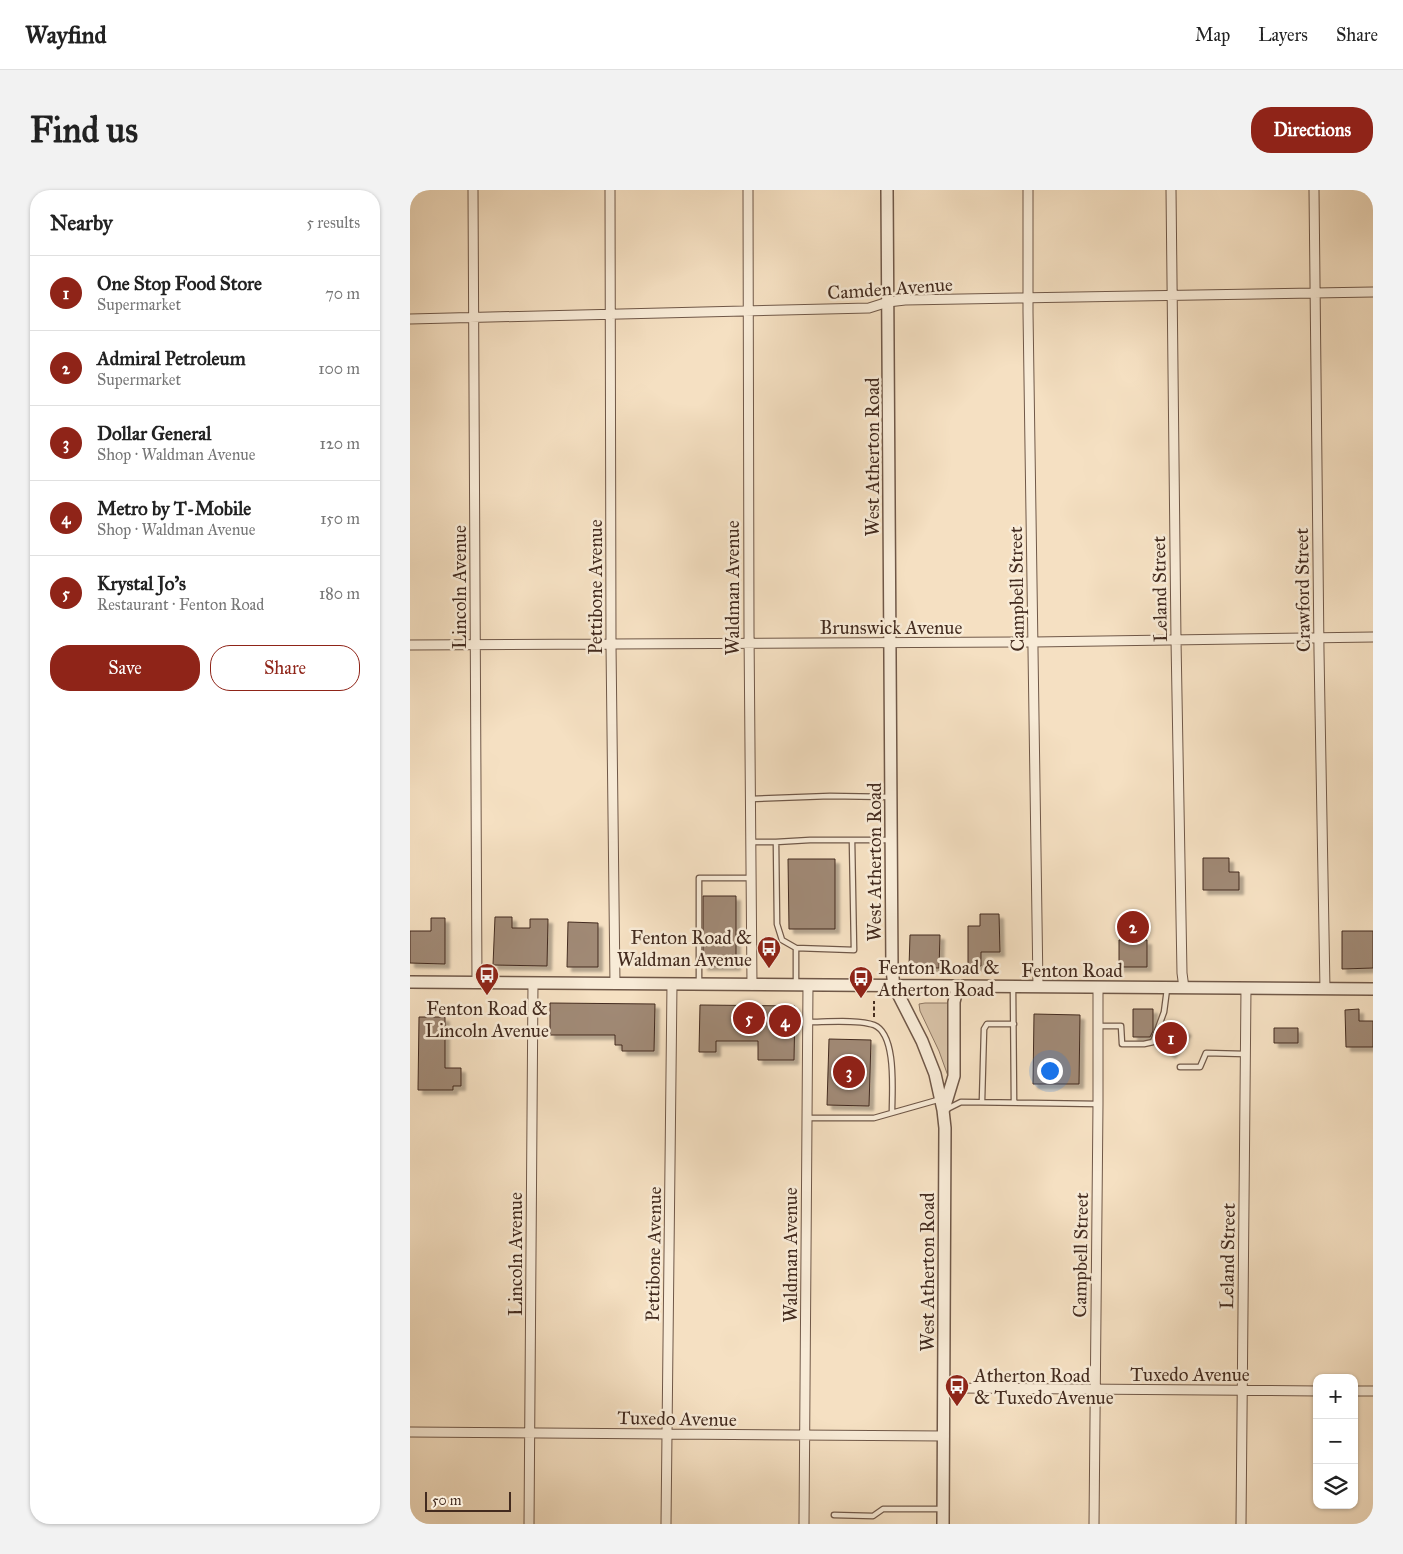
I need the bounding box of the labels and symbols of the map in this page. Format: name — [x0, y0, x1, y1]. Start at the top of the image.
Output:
street label: Camden Avenue — [827, 273, 954, 304]
street label: West Atherton Road — [861, 377, 884, 537]
street label: Pettibone Avenue — [584, 519, 607, 655]
street label: Waldman Avenue — [721, 520, 744, 656]
street label: Lincoln Avenue — [448, 525, 471, 649]
street label: Campbell Street — [1004, 526, 1029, 652]
street label: Crawford Street — [1290, 527, 1315, 652]
street label: Leland Street — [1147, 535, 1172, 642]
street label: Brunswick Avenue — [820, 616, 962, 639]
street label: West Atherton Road — [863, 782, 886, 942]
pin: 2 — [1117, 908, 1149, 946]
place label: Fenton Road & Waldman Avenue — [617, 926, 752, 971]
bus stop icon: Fenton Road & Waldman Avenue — [756, 935, 782, 969]
place label: Fenton Road & Atherton Road — [877, 956, 1000, 1001]
street label: Fenton Road — [1021, 959, 1123, 982]
bus stop icon: Fenton Road & Lincoln Avenue — [474, 962, 500, 996]
bus stop icon: Fenton Road & Atherton Road — [848, 965, 874, 999]
place label: Fenton Road & Lincoln Avenue — [425, 997, 549, 1042]
pin: 5 — [733, 999, 765, 1037]
pin: 4 — [769, 1002, 801, 1040]
pin: 1 — [1155, 1019, 1187, 1057]
pin: 3 — [833, 1053, 865, 1091]
your location — [1037, 1058, 1063, 1084]
street label: Pettibone Avenue — [641, 1186, 666, 1322]
street label: Waldman Avenue — [779, 1187, 802, 1323]
street label: Lincoln Avenue — [504, 1192, 527, 1316]
street label: West Atherton Road — [916, 1192, 939, 1352]
street label: Campbell Street — [1068, 1192, 1093, 1318]
street label: Leland Street — [1215, 1202, 1240, 1309]
street label: Tuxedo Avenue — [1130, 1363, 1250, 1386]
place label: Atherton Road & Tuxedo Avenue — [973, 1364, 1114, 1409]
bus stop icon: Atherton Road & Tuxedo Avenue — [944, 1373, 970, 1407]
street label: Tuxedo Avenue — [617, 1406, 737, 1431]
scale bar — [425, 1489, 511, 1512]

